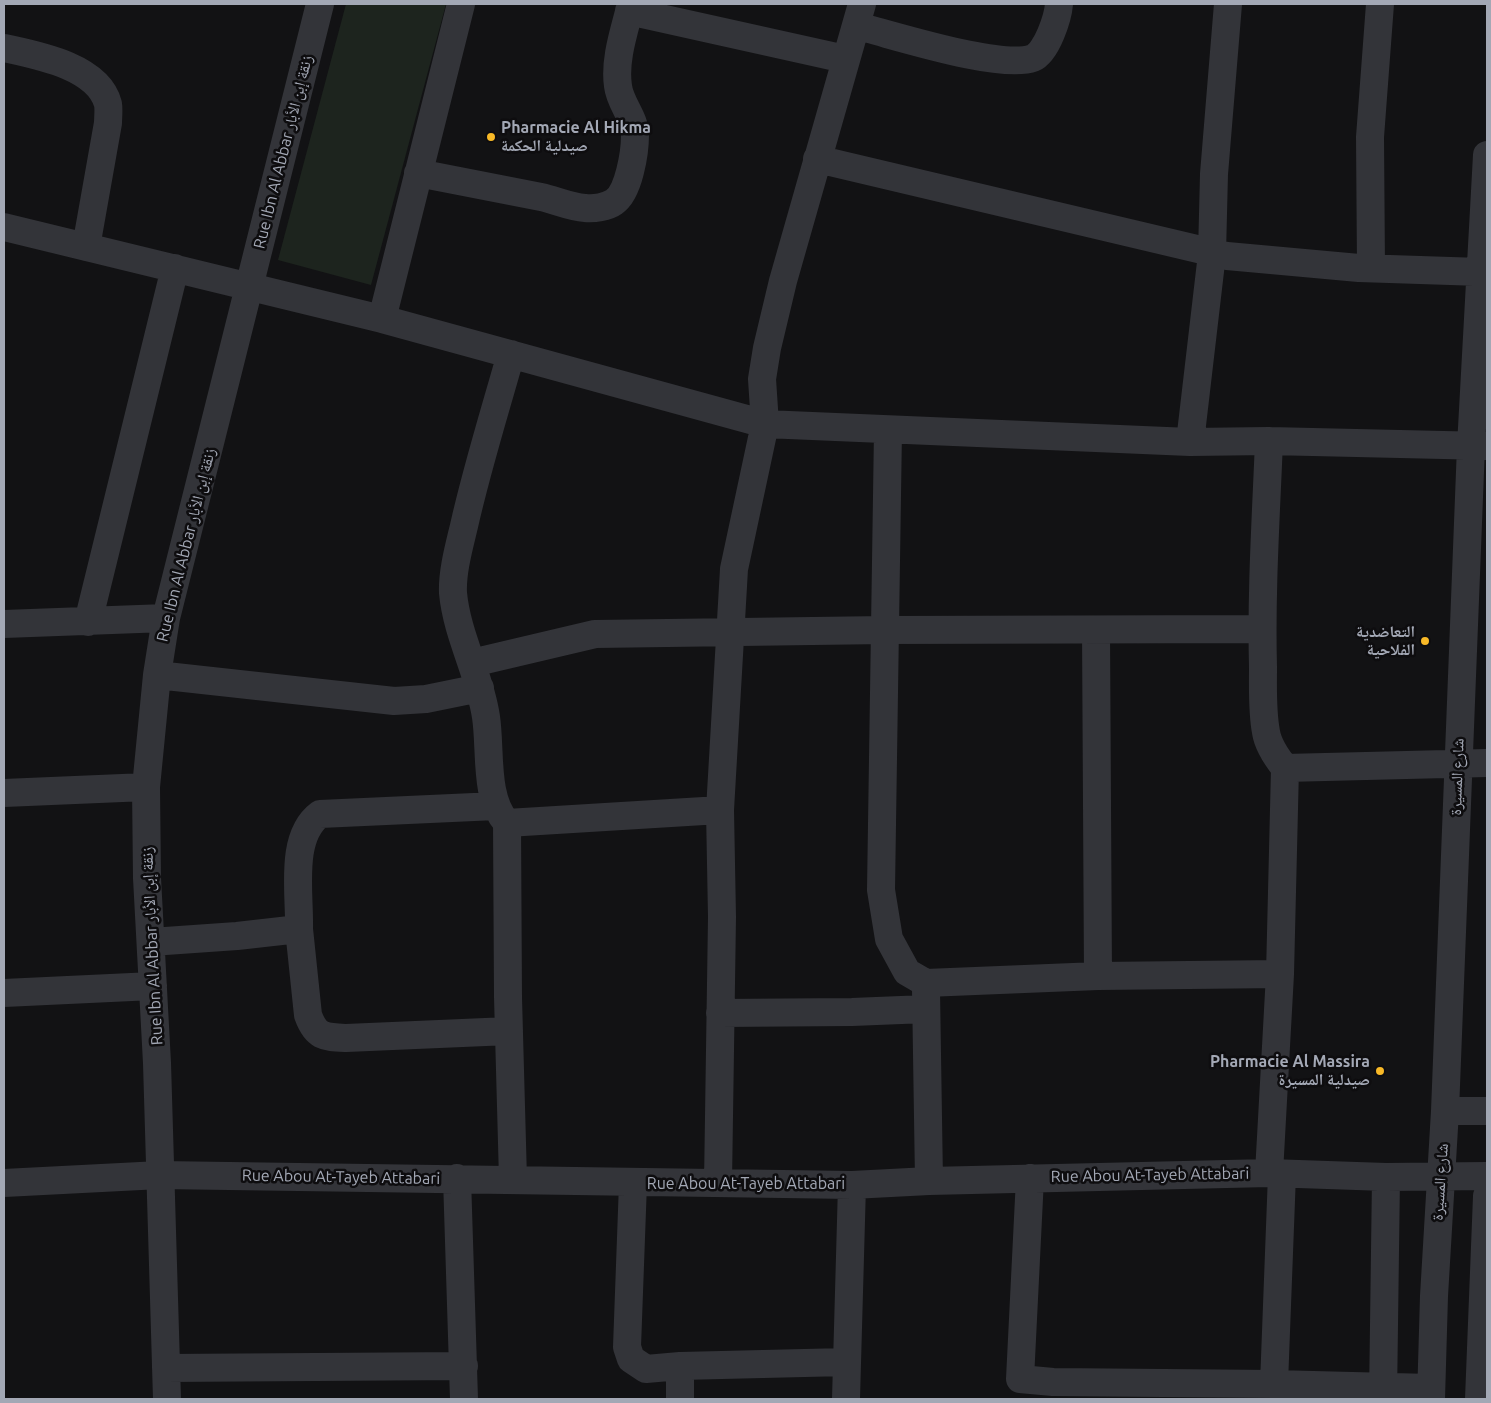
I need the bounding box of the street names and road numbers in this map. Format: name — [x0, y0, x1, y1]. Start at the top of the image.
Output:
street label: Rue Ibn Al Abbar زنقة إبن الأبار — [250, 53, 316, 251]
street label: Rue Ibn Al Abbar زنقة إبن الأبار — [153, 446, 219, 644]
street label: شارع المسيرة — [1446, 738, 1468, 816]
street label: Rue Ibn Al Abbar زنقة إبن الأبار — [137, 846, 167, 1046]
street label: شارع المسيرة — [1428, 1143, 1452, 1221]
street label: Rue Abou At-Tayeb Attabari — [1051, 1164, 1249, 1186]
street label: Rue Abou At-Tayeb Attabari — [242, 1166, 440, 1188]
street label: Rue Abou At-Tayeb Attabari — [647, 1174, 845, 1194]

